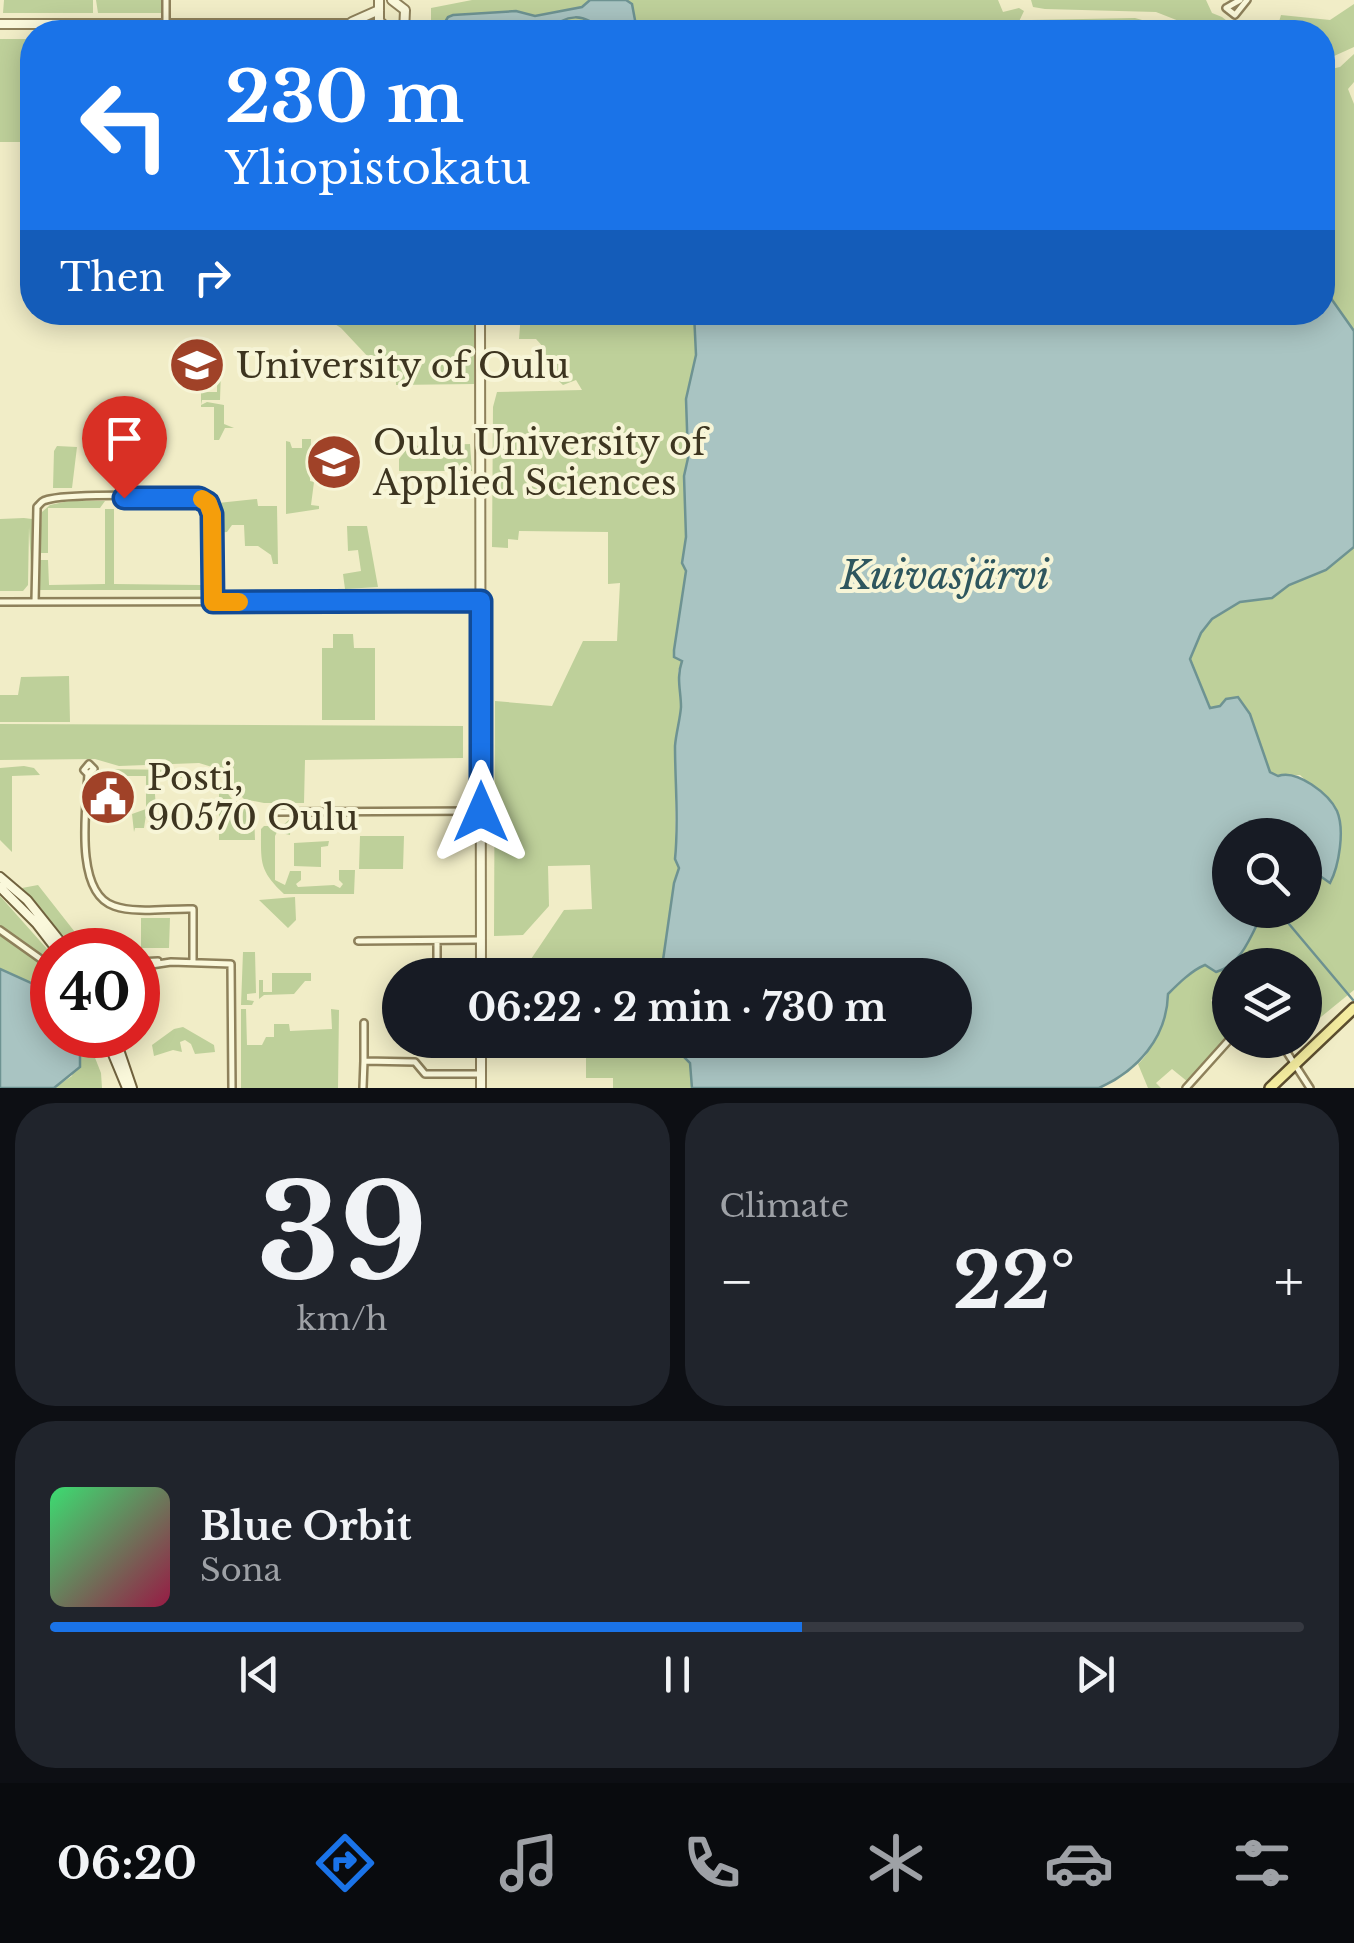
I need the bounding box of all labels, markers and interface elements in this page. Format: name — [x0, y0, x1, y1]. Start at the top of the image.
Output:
text: 230 m — [225, 54, 464, 141]
icon: left — [60, 60, 190, 190]
text: Yliopistokatu — [225, 140, 531, 196]
icon: right — [185, 250, 240, 305]
text: Then — [60, 254, 165, 301]
school or university icon: University of Oulu — [167, 335, 227, 395]
place label: University of Oulu — [236, 344, 569, 387]
pin — [82, 396, 167, 499]
icon: arrive — [97, 411, 152, 466]
place label: Oulu University of Applied Sciences — [372, 421, 710, 504]
school or university icon: Oulu University of Applied Sciences — [304, 432, 364, 492]
water label: Kuivasjärvi — [839, 552, 1050, 599]
place label: Posti, 90570 Oulu — [147, 756, 358, 839]
position arrow — [429, 760, 533, 864]
public building icon: Posti, 90570 Oulu — [78, 767, 138, 827]
map controls — [1212, 818, 1322, 1058]
button: search — [1212, 818, 1322, 928]
speed limit sign: 40 — [30, 928, 160, 1058]
button: layers — [1212, 948, 1322, 1058]
text: 06:22 · 2 min · 730 m — [467, 984, 887, 1031]
text: 39 — [257, 1153, 427, 1314]
text: Climate — [720, 1186, 849, 1226]
text: 22° — [953, 1235, 1075, 1328]
text: − — [720, 1248, 754, 1316]
text: + — [1274, 1248, 1304, 1316]
text: km/h — [297, 1299, 388, 1339]
text: Blue Orbit — [200, 1503, 411, 1550]
text: Sona — [200, 1550, 281, 1590]
icon: previous — [232, 1647, 287, 1702]
icon: pause — [650, 1647, 705, 1702]
icon: next — [1068, 1647, 1123, 1702]
icon: directions — [310, 1828, 380, 1898]
icon: music — [494, 1828, 564, 1898]
icon: phone — [677, 1828, 747, 1898]
icon: climate — [861, 1828, 931, 1898]
icon: car — [1044, 1828, 1114, 1898]
icon: filters — [1227, 1828, 1297, 1898]
text: 06:20 — [57, 1835, 197, 1891]

